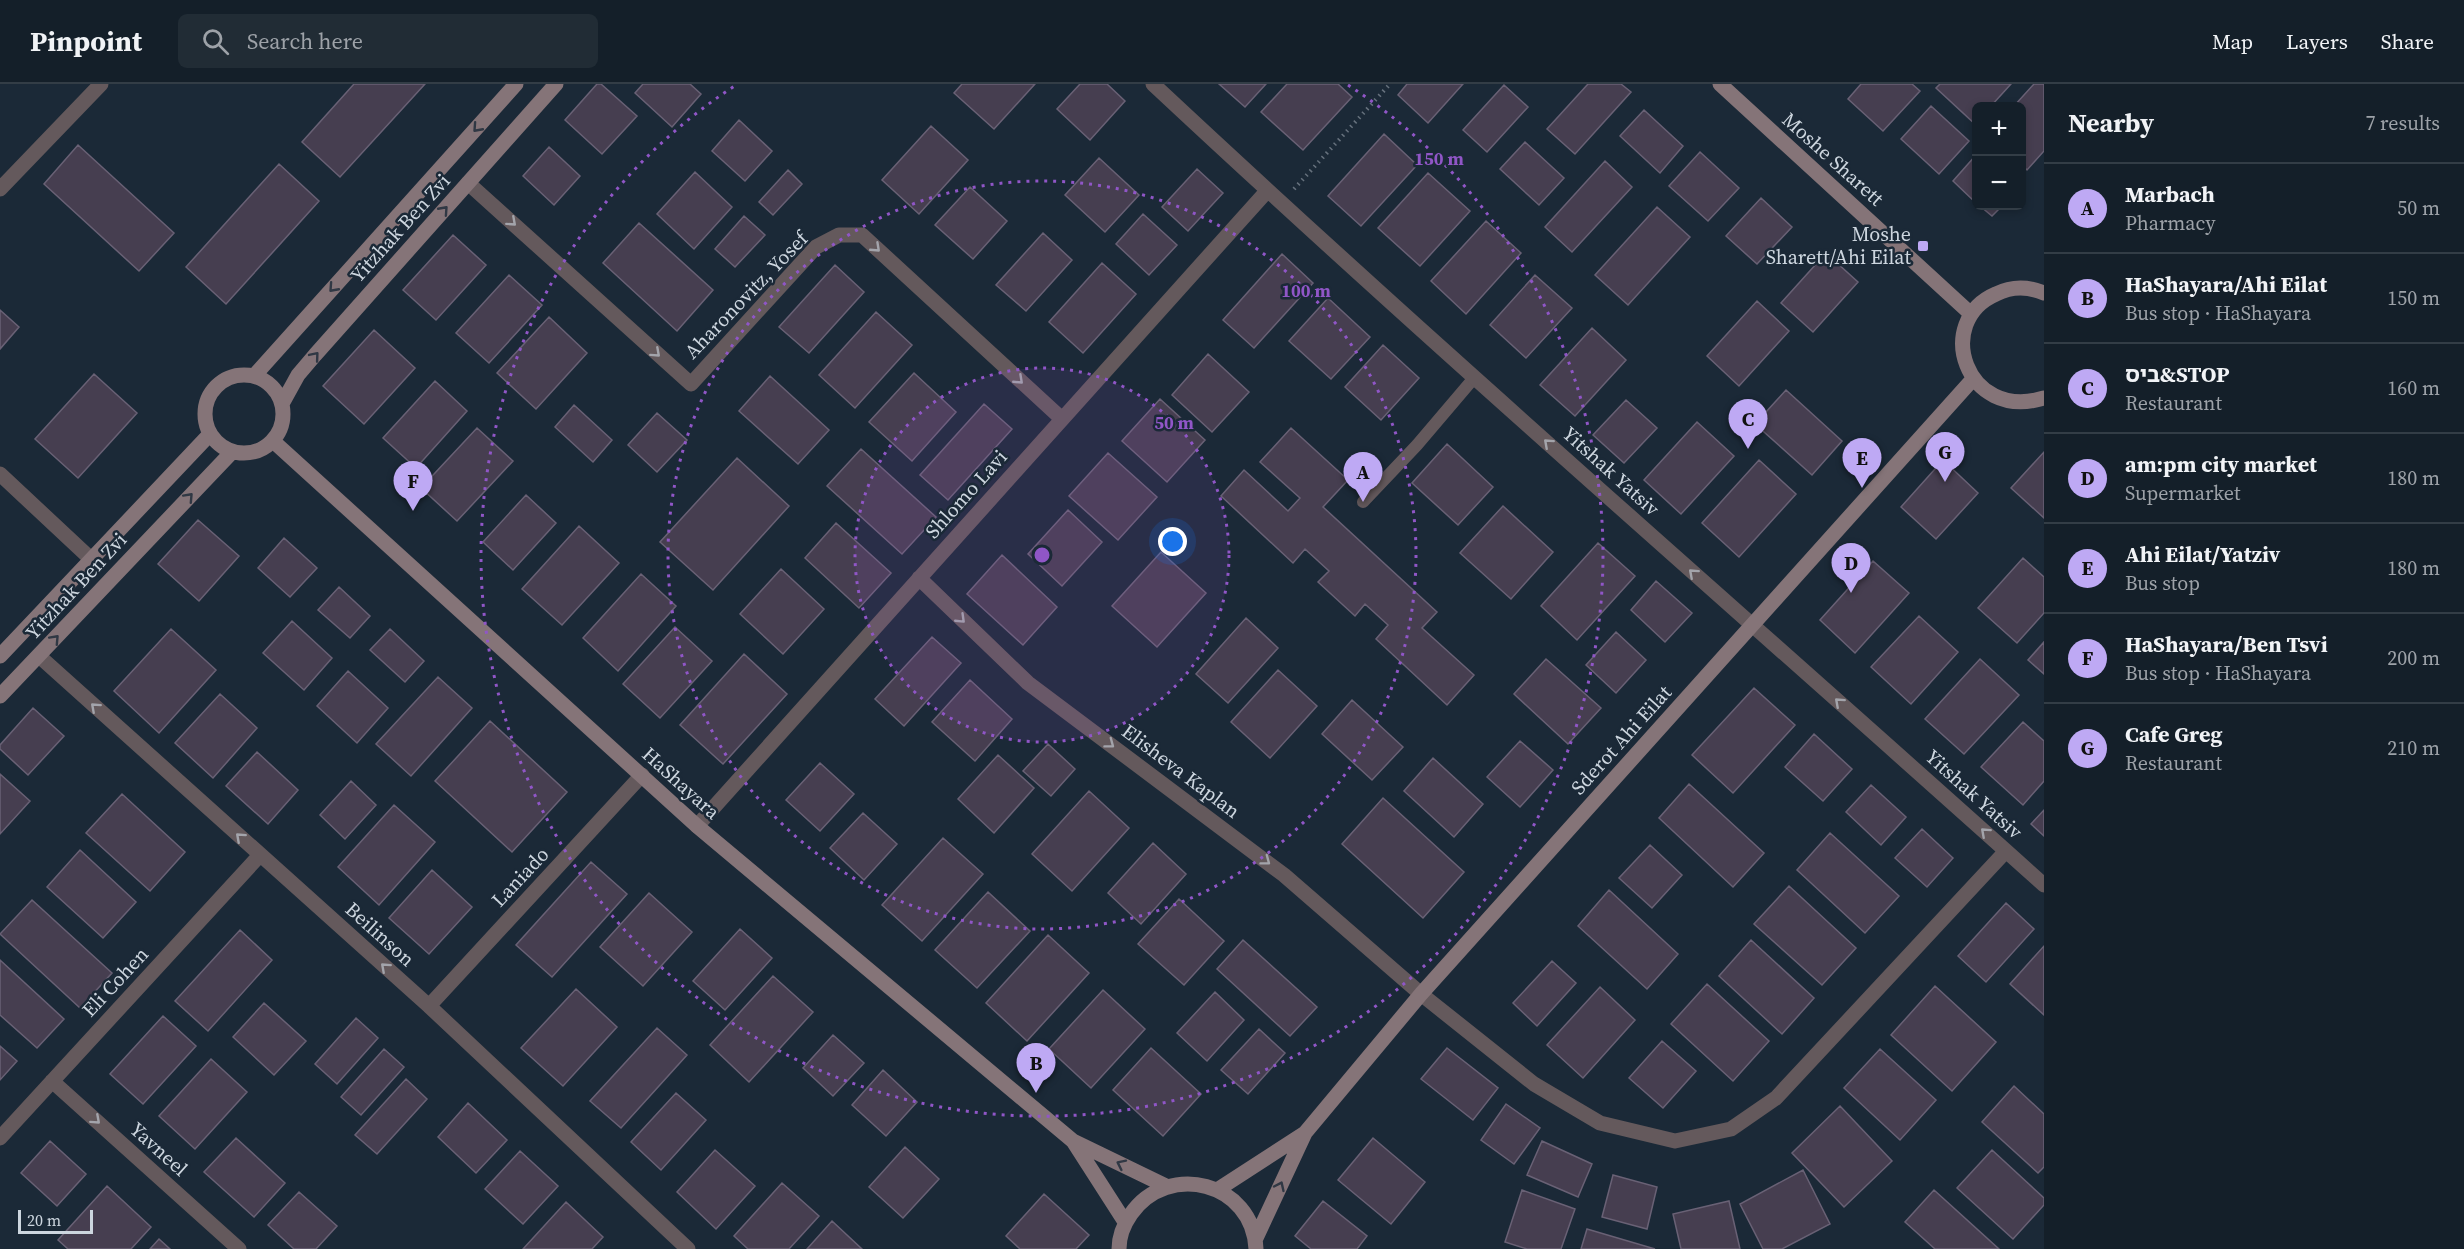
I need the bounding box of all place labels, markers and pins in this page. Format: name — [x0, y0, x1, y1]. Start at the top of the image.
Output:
place label: Moshe Sharett/Ahi Eilat — [1766, 220, 1911, 271]
marker: Moshe Sharett/Ahi Eilat — [1916, 239, 1930, 253]
pin: C — [1728, 400, 1768, 449]
pin: G — [1926, 432, 1964, 482]
pin: E — [1842, 438, 1882, 488]
pin: A — [1344, 452, 1382, 502]
pin: F — [394, 462, 432, 511]
pin: D — [1832, 544, 1870, 593]
centre of rings — [1032, 545, 1052, 565]
pin: B — [1016, 1044, 1056, 1093]

